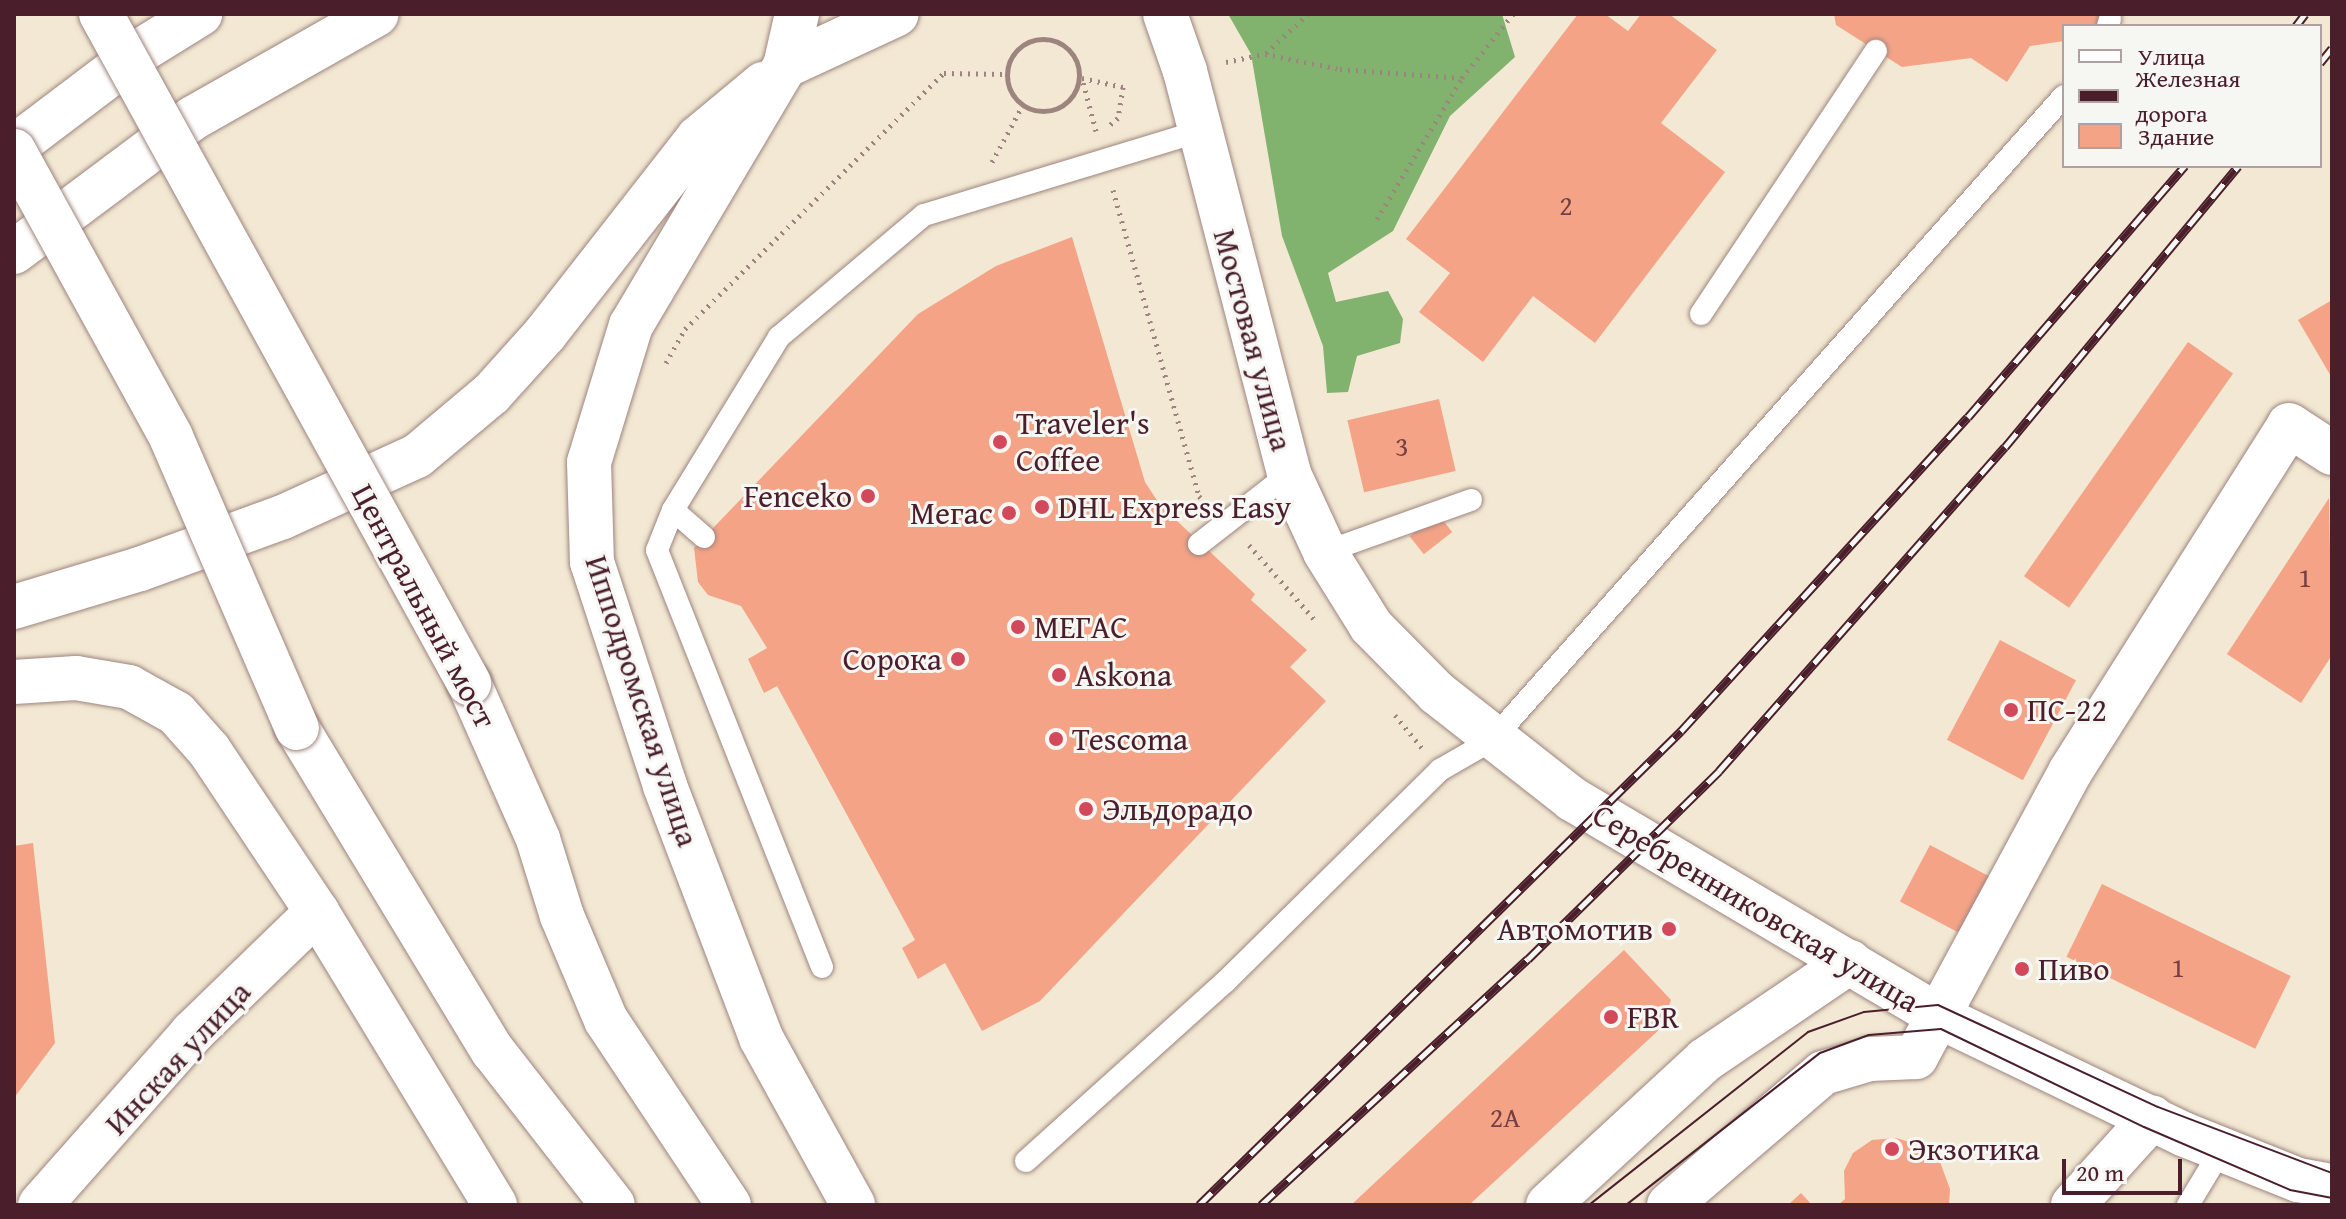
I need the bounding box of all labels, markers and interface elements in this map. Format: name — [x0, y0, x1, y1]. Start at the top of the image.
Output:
legend — [2062, 24, 2322, 168]
text: Улица — [2138, 39, 2205, 74]
text: Железная дорога — [2135, 61, 2240, 131]
text: Здание — [2138, 119, 2214, 154]
house number: 2 — [1559, 188, 1573, 222]
street label: Мостовая улица — [1205, 225, 1301, 455]
place label: Traveler's Coffee — [1016, 405, 1150, 480]
house number: 3 — [1395, 429, 1409, 463]
marker: Traveler's Coffee — [991, 433, 1009, 451]
street label: Центральный мост — [343, 477, 505, 735]
place label: Fenceko — [744, 477, 852, 515]
marker: Fenceko — [859, 487, 877, 505]
place label: DHL Express Easy — [1058, 488, 1291, 526]
place label: Мегас — [910, 494, 993, 532]
marker: DHL Express Easy — [1033, 498, 1051, 516]
marker: Мегас — [1000, 504, 1018, 522]
street label: Ипподромская улица — [577, 551, 707, 851]
house number: 1 — [2298, 560, 2312, 594]
place label: МЕГАС — [1034, 608, 1128, 646]
marker: МЕГАС — [1009, 618, 1027, 636]
place label: Сорока — [843, 640, 942, 678]
marker: Сорока — [949, 650, 967, 668]
place label: Askona — [1075, 656, 1172, 694]
marker: Askona — [1050, 666, 1068, 684]
place label: ПС-22 — [2027, 691, 2107, 729]
marker: ПС-22 — [2002, 701, 2020, 719]
place label: Tescoma — [1072, 720, 1188, 758]
marker: Tescoma — [1047, 730, 1065, 748]
place label: Эльдорадо — [1102, 790, 1253, 828]
street label: Серебренниковская улица — [1586, 795, 1926, 1021]
marker: Эльдорадо — [1077, 800, 1095, 818]
place label: Автомотив — [1497, 910, 1653, 948]
marker: Автомотив — [1660, 920, 1678, 938]
place label: Пиво — [2038, 950, 2110, 988]
house number: 1 — [2171, 950, 2185, 984]
marker: Пиво — [2013, 960, 2031, 978]
street label: Инская улица — [97, 973, 259, 1143]
place label: FBR — [1627, 998, 1679, 1036]
marker: FBR — [1602, 1008, 1620, 1026]
house number: 2А — [1490, 1100, 1520, 1134]
place label: Экзотика — [1908, 1130, 2040, 1168]
marker: Экзотика — [1883, 1140, 1901, 1158]
scale bar — [2066, 1143, 2186, 1193]
text: 20 m — [2076, 1155, 2124, 1190]

